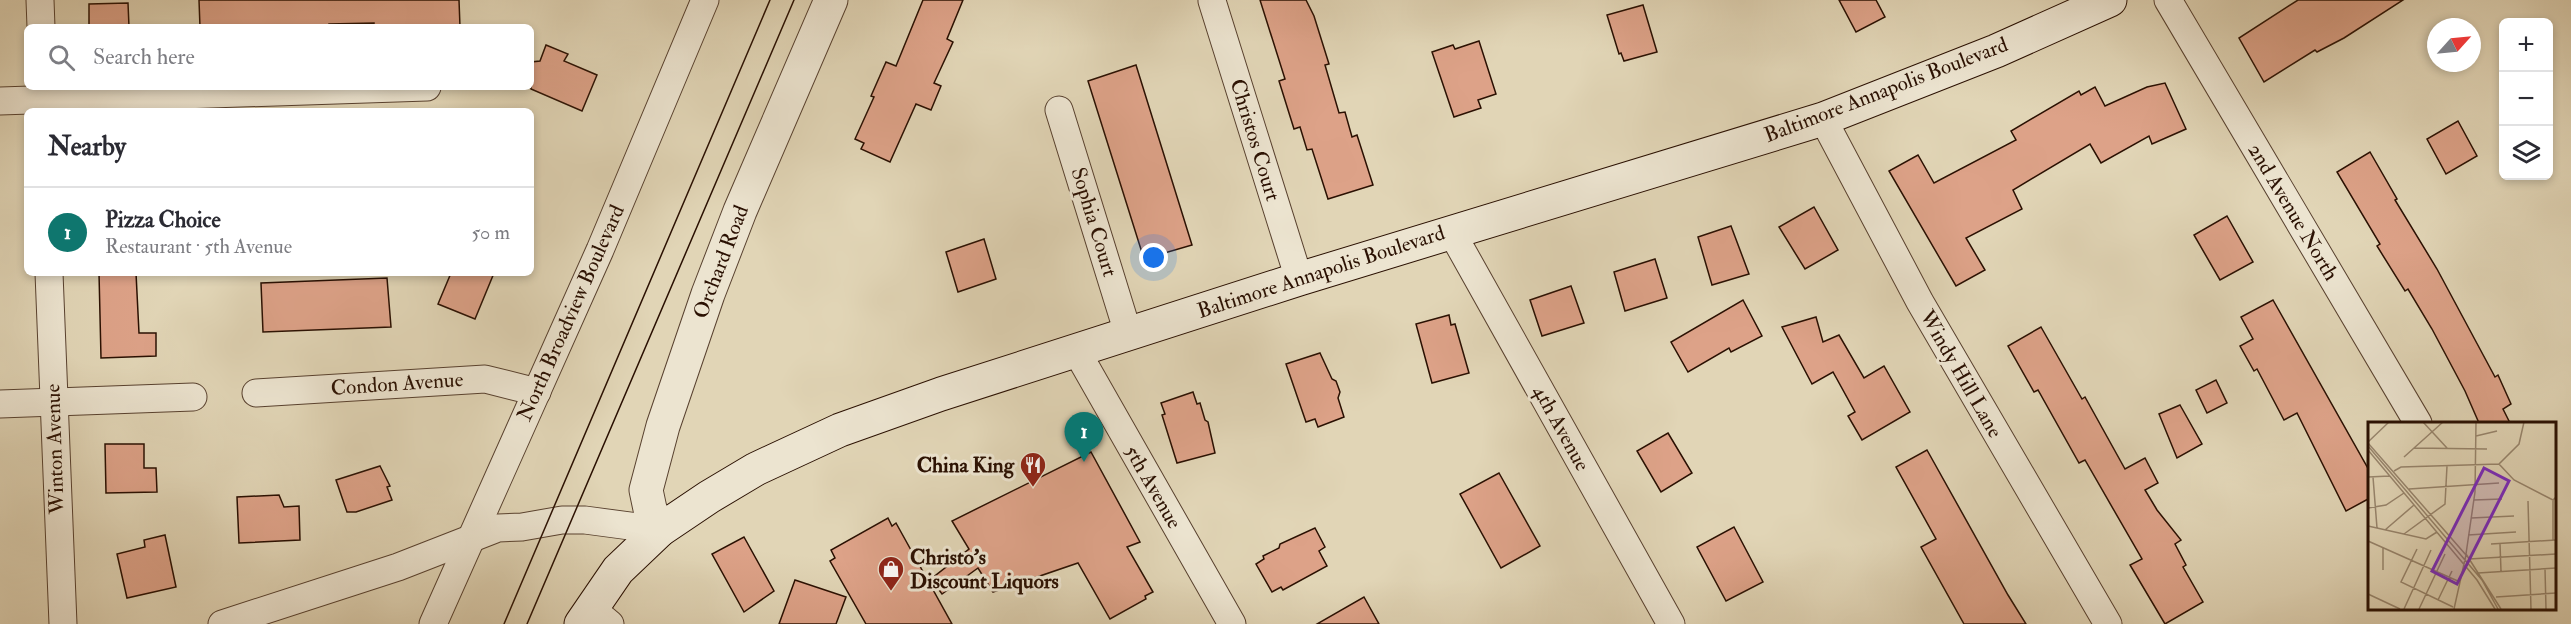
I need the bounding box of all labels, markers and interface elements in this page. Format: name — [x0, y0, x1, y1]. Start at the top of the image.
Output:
north arrow — [2427, 18, 2481, 72]
map controls — [2499, 18, 2553, 180]
button: + — [2499, 18, 2553, 72]
search box — [24, 24, 534, 90]
street label: Baltimore Annapolis Boulevard — [1760, 31, 2012, 149]
icon: search — [45, 41, 78, 74]
text: Search here — [93, 43, 195, 71]
button: − — [2499, 72, 2553, 126]
street label: Christos Court — [1224, 76, 1286, 205]
button: layers — [2499, 126, 2553, 180]
text: Nearby — [48, 131, 126, 163]
street label: 2nd Avenue North — [2241, 138, 2345, 286]
street label: Sophia Court — [1065, 164, 1123, 280]
street label: North Broadview Boulevard — [511, 200, 631, 425]
street label: Orchard Road — [687, 201, 755, 323]
text: Pizza Choice — [105, 206, 221, 234]
street label: Baltimore Annapolis Boulevard — [1194, 219, 1449, 325]
text: 1 — [64, 220, 71, 245]
text: 50 m — [471, 220, 510, 245]
text: Restaurant · 5th Avenue — [105, 234, 292, 259]
your location — [1139, 243, 1168, 272]
street label: Windy Hill Lane — [1913, 304, 2009, 443]
street label: Condon Avenue — [330, 366, 464, 402]
street label: 4th Avenue — [1526, 380, 1596, 476]
street label: Winton Avenue — [39, 383, 71, 516]
pin: 1 — [1064, 412, 1104, 462]
inset map — [2368, 422, 2556, 609]
street label: 5th Avenue — [1118, 440, 1188, 534]
restaurant icon: China King — [1018, 450, 1048, 488]
place label: China King — [917, 452, 1015, 479]
place label: Christo's Discount Liquors — [910, 544, 1059, 595]
shop icon: Christo's Discount Liquors — [876, 554, 906, 592]

